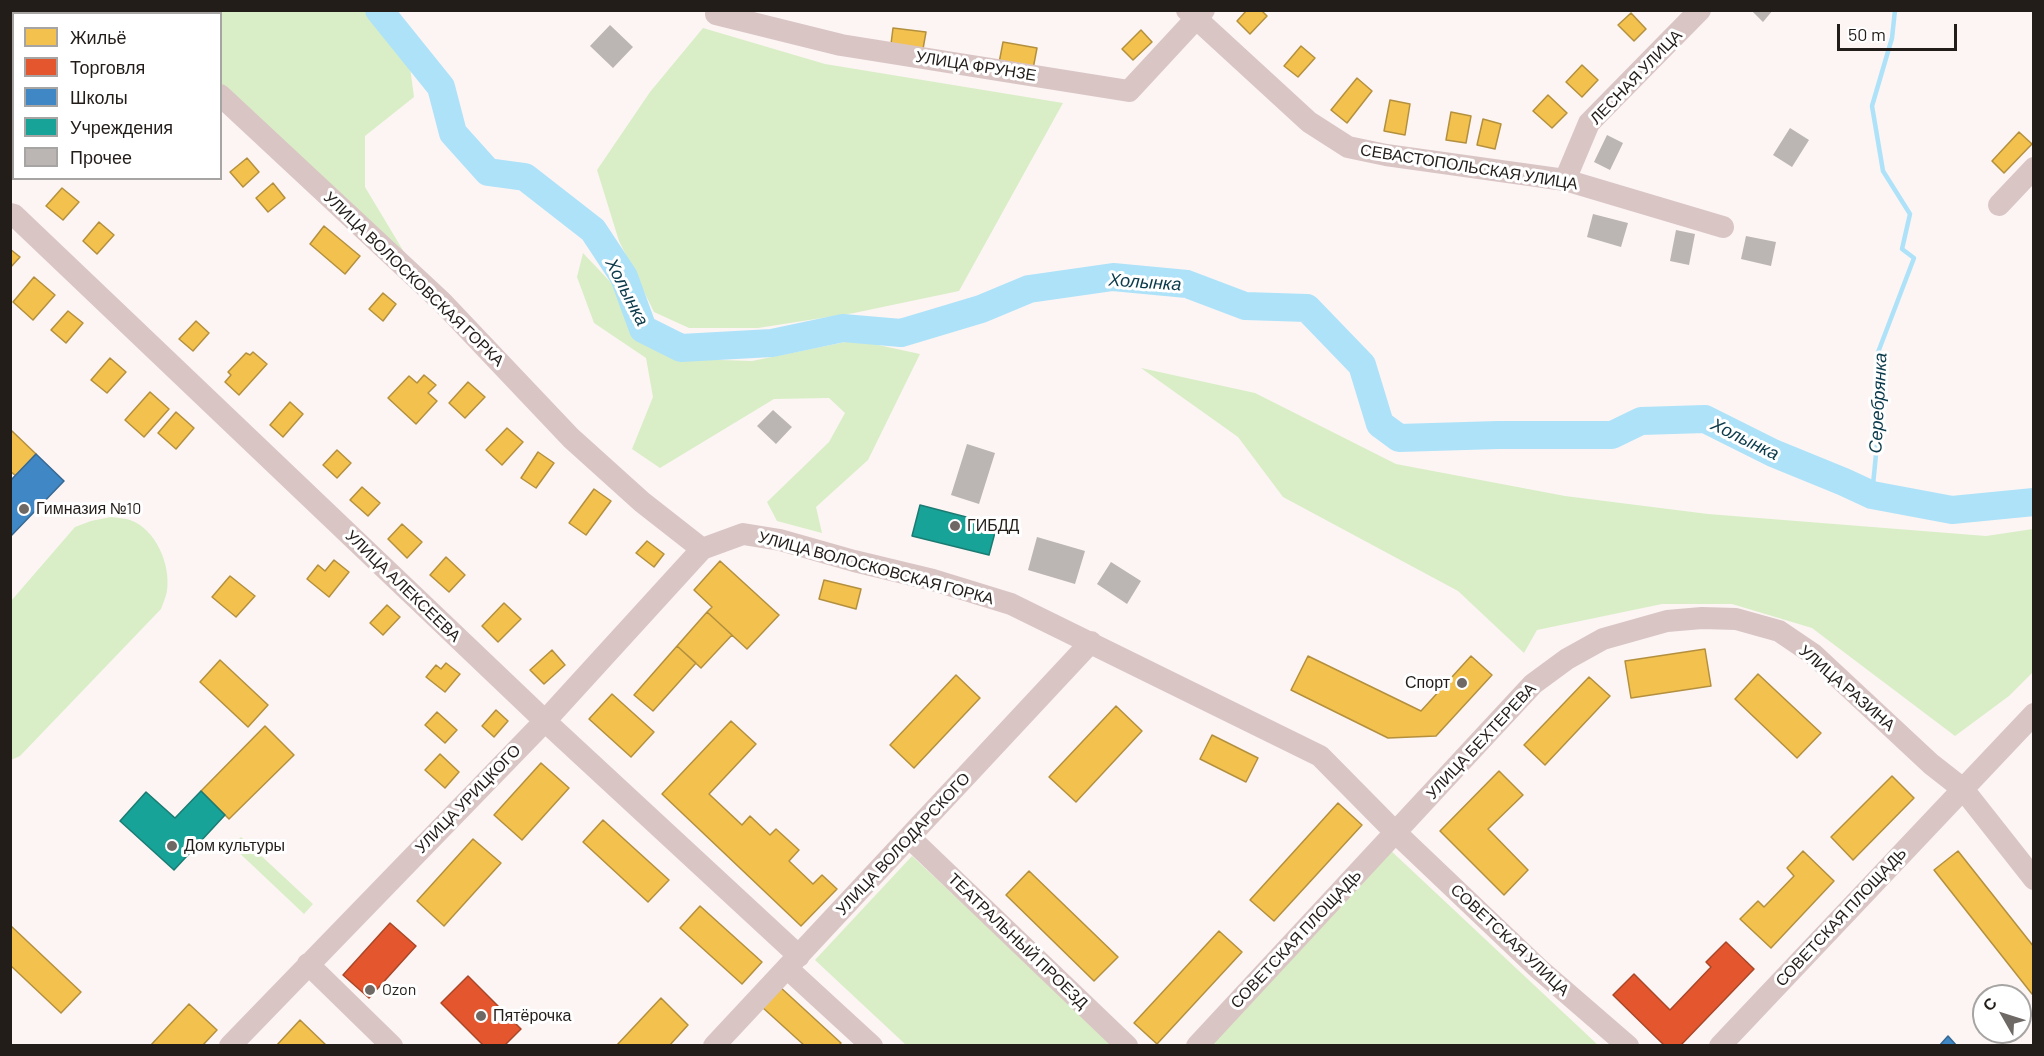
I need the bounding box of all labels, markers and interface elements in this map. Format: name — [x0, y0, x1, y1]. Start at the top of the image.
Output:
legend — [12, 12, 222, 180]
scale bar — [1840, 12, 1960, 50]
text: 50 m — [1848, 23, 1886, 45]
text: Жильё — [70, 26, 127, 48]
street label: ЛЕСНАЯ УЛИЦА — [1586, 26, 1686, 128]
street label: УЛИЦА ФРУНЗЕ — [914, 47, 1038, 85]
text: Торговля — [70, 56, 145, 78]
text: Школы — [70, 86, 128, 108]
text: Учреждения — [70, 116, 173, 138]
street label: СЕВАСТОПОЛЬСКАЯ УЛИЦА — [1359, 140, 1579, 194]
text: Прочее — [70, 146, 132, 168]
street label: УЛИЦА ВОЛОСКОВСКАЯ ГОРКА — [320, 188, 508, 370]
water label: Холынка — [601, 255, 653, 329]
water label: Холынка — [1108, 269, 1182, 295]
water label: Серебрянка — [1865, 352, 1891, 454]
water label: Холынка — [1707, 413, 1783, 465]
place label: Гимназия №10 — [36, 499, 141, 519]
marker: Гимназия №10 — [17, 502, 31, 516]
place label: ГИБДД — [967, 516, 1019, 536]
marker: ГИБДД — [948, 519, 962, 533]
street label: УЛИЦА АЛЕКСЕЕВА — [342, 526, 464, 646]
street label: УЛИЦА ВОЛОСКОВСКАЯ ГОРКА — [756, 527, 996, 609]
street label: УЛИЦА РАЗИНА — [1795, 641, 1899, 735]
place label: Спорт — [1405, 673, 1450, 693]
marker: Спорт — [1455, 676, 1469, 690]
street label: УЛИЦА БЕХТЕРЕВА — [1422, 679, 1540, 803]
street label: УЛИЦА УРИЦКОГО — [411, 741, 525, 857]
street label: УЛИЦА ВОЛОДАРСКОГО — [832, 769, 974, 919]
place label: Дом культуры — [184, 836, 285, 856]
marker: Дом культуры — [165, 839, 179, 853]
street label: СОВЕТСКАЯ ПЛОЩАДЬ — [1772, 844, 1910, 990]
street label: СОВЕТСКАЯ ПЛОЩАДЬ — [1227, 866, 1365, 1012]
street label: ТЕАТРАЛЬНЫЙ ПРОЕЗД — [944, 869, 1092, 1013]
street label: СОВЕТСКАЯ УЛИЦА — [1447, 880, 1573, 1000]
place label: Ozon — [382, 980, 416, 1000]
marker: Ozon — [363, 983, 377, 997]
north arrow — [1972, 984, 2032, 1044]
text: С — [1978, 993, 2000, 1014]
place label: Пятёрочка — [493, 1006, 571, 1026]
marker: Пятёрочка — [474, 1009, 488, 1023]

